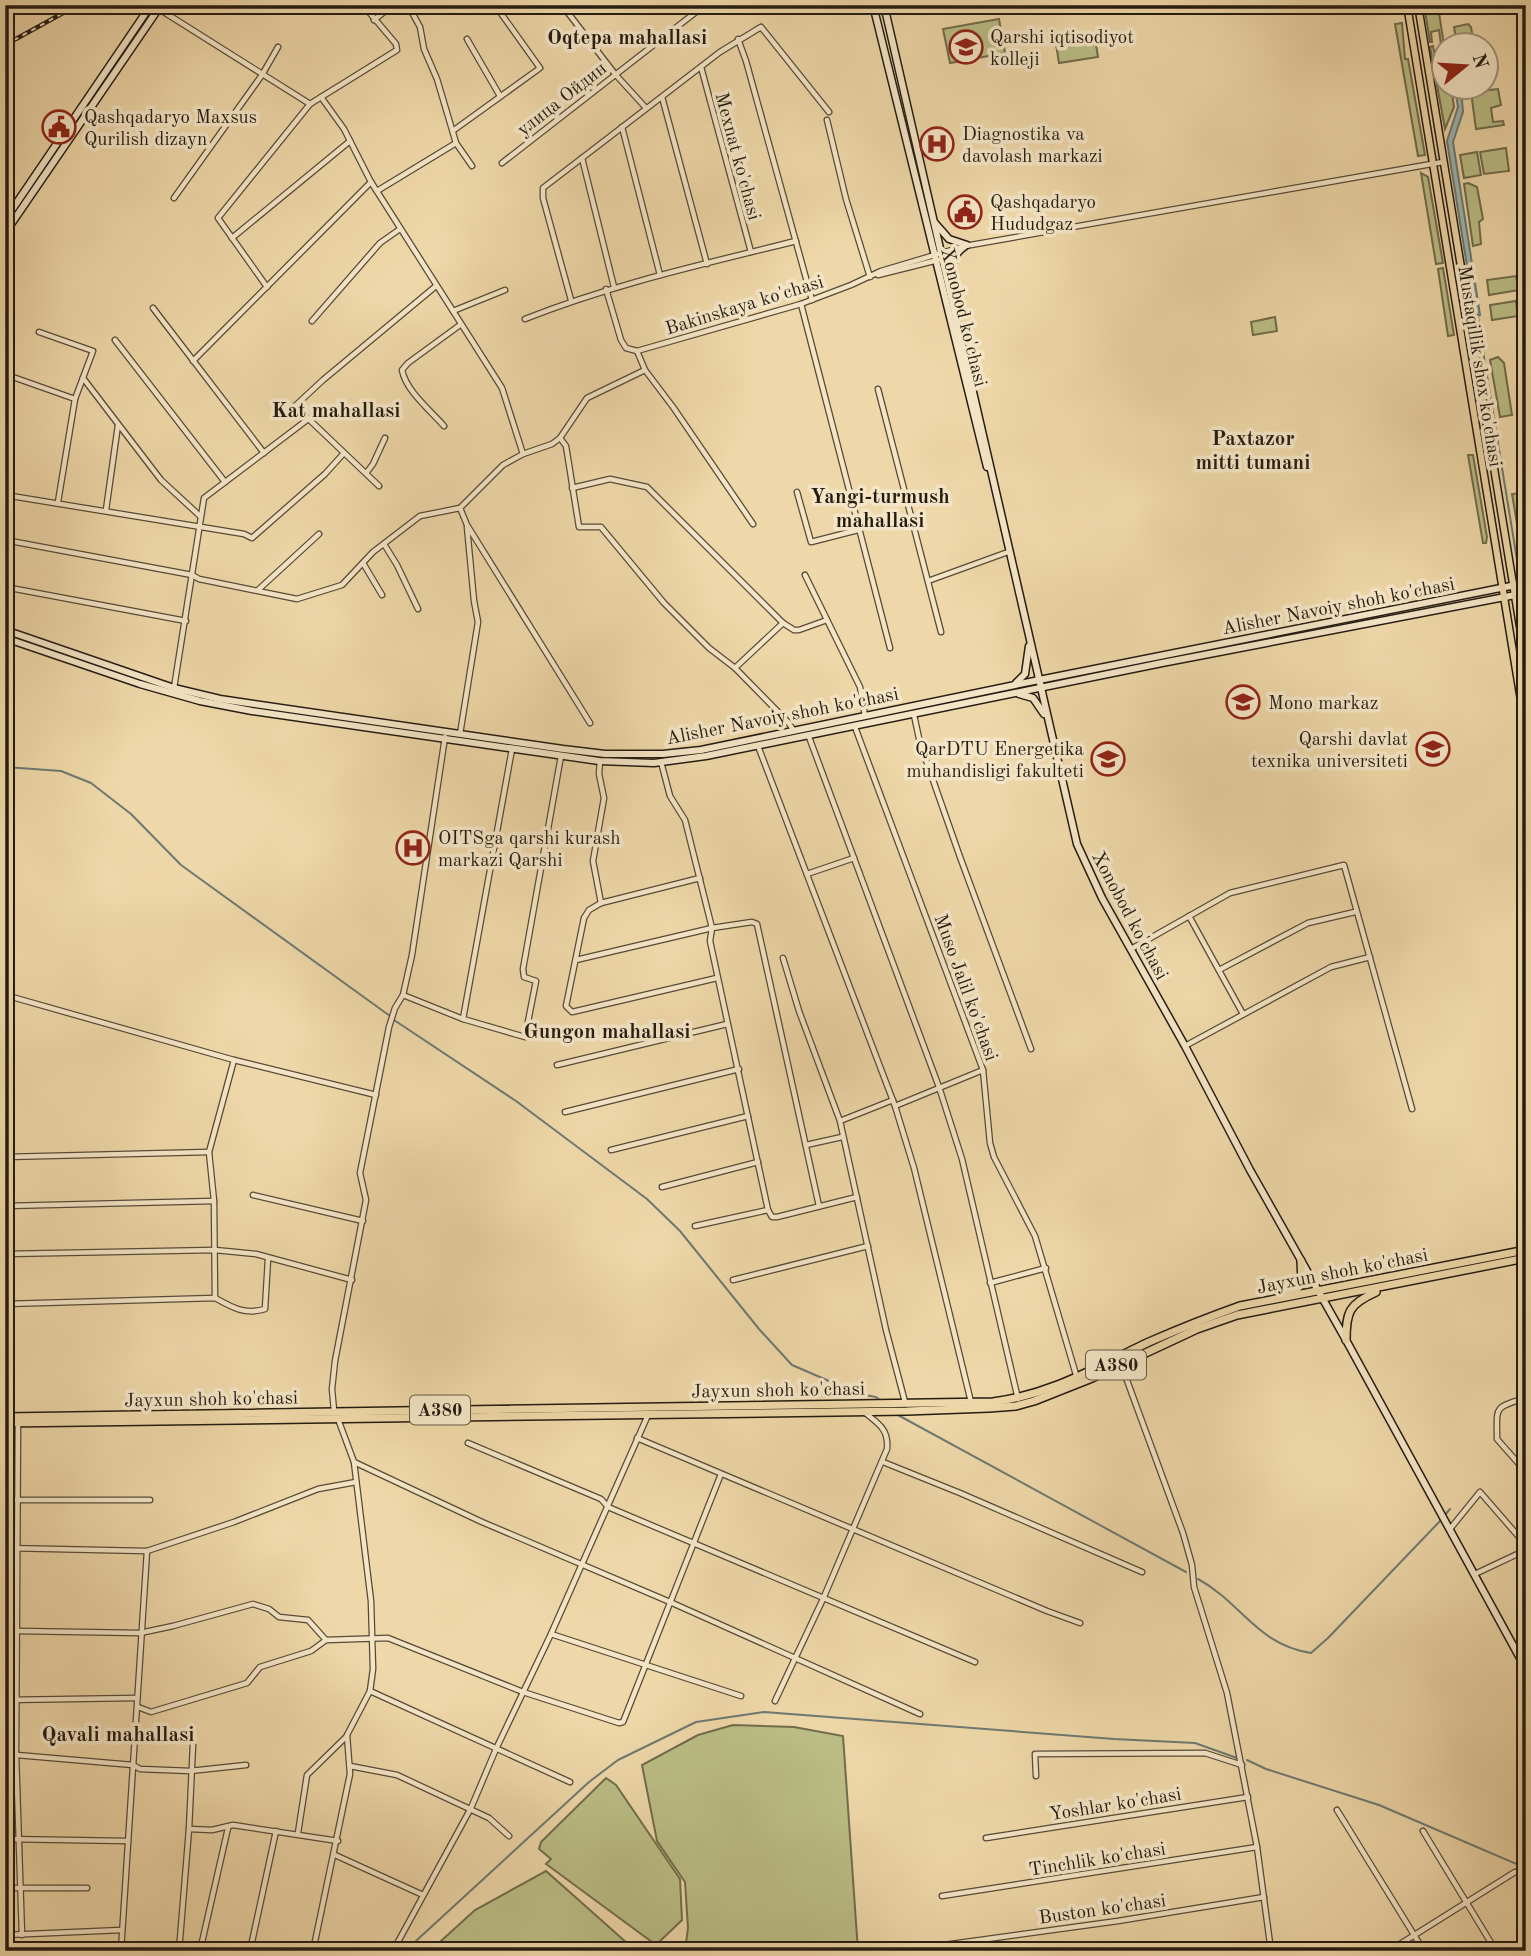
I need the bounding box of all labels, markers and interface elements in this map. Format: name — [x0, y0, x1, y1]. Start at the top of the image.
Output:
district label: Oqtepa mahallasi — [547, 28, 707, 49]
school or university icon: Qarshi iqtisodiyot kolleji — [947, 28, 985, 66]
place label: Qarshi iqtisodiyot kolleji — [990, 29, 1134, 70]
north arrow — [1430, 32, 1500, 102]
text: N — [1468, 52, 1490, 72]
street label: улица Ойдин — [514, 59, 611, 141]
street label: Mexnat ko'chasi — [710, 91, 763, 223]
public building icon: Qashqadaryo Maxsus Qurilish dizayn — [40, 108, 78, 146]
place label: Qashqadaryo Maxsus Qurilish dizayn — [84, 109, 257, 150]
hospital icon: Diagnostika va davolash markazi — [918, 125, 956, 163]
place label: Diagnostika va davolash markazi — [962, 126, 1103, 167]
public building icon: Qashqadaryo Hududgaz — [946, 193, 984, 231]
place label: Qashqadaryo Hududgaz — [990, 194, 1096, 235]
street label: Xonobod ko'chasi — [936, 246, 989, 389]
street label: Mustaqillik shox ko'chasi — [1453, 264, 1504, 468]
street label: Bakinskaya ko'chasi — [663, 273, 826, 340]
district label: Kat mahallasi — [271, 401, 401, 422]
district label: Paxtazor mitti tumani — [1196, 429, 1310, 474]
district label: Yangi-turmush mahallasi — [810, 487, 950, 532]
street label: Alisher Navoiy shoh ko'chasi — [1221, 576, 1456, 639]
school or university icon: Mono markaz — [1224, 683, 1262, 721]
street label: Alisher Navoiy shoh ko'chasi — [665, 686, 900, 749]
place label: Mono markaz — [1268, 695, 1378, 714]
school or university icon: Qarshi davlat texnika universiteti — [1414, 730, 1452, 768]
place label: Qarshi davlat texnika universiteti — [1251, 731, 1408, 772]
school or university icon: QarDTU Energetika muhandisligi fakulteti — [1089, 740, 1127, 778]
place label: QarDTU Energetika muhandisligi fakulteti — [907, 741, 1085, 782]
hospital icon: OITSga qarshi kurash markazi Qarshi — [394, 829, 432, 867]
place label: OITSga qarshi kurash markazi Qarshi — [438, 830, 621, 871]
street label: Xonobod ko'chasi — [1087, 849, 1171, 984]
street label: Muso Jalil ko'chasi — [929, 912, 1000, 1064]
district label: Gungon mahallasi — [524, 1022, 690, 1043]
street label: Jayxun shoh ko'chasi — [1255, 1247, 1430, 1298]
road number: A380 — [1086, 1350, 1146, 1380]
street label: Jayxun shoh ko'chasi — [691, 1380, 865, 1403]
street label: Jayxun shoh ko'chasi — [124, 1389, 298, 1412]
road number: A380 — [410, 1395, 470, 1424]
district label: Qavali mahallasi — [42, 1725, 194, 1746]
street label: Yoshlar ko'chasi — [1048, 1786, 1183, 1825]
street label: Tinchlik ko'chasi — [1028, 1840, 1167, 1881]
street label: Buston ko'chasi — [1037, 1892, 1167, 1929]

